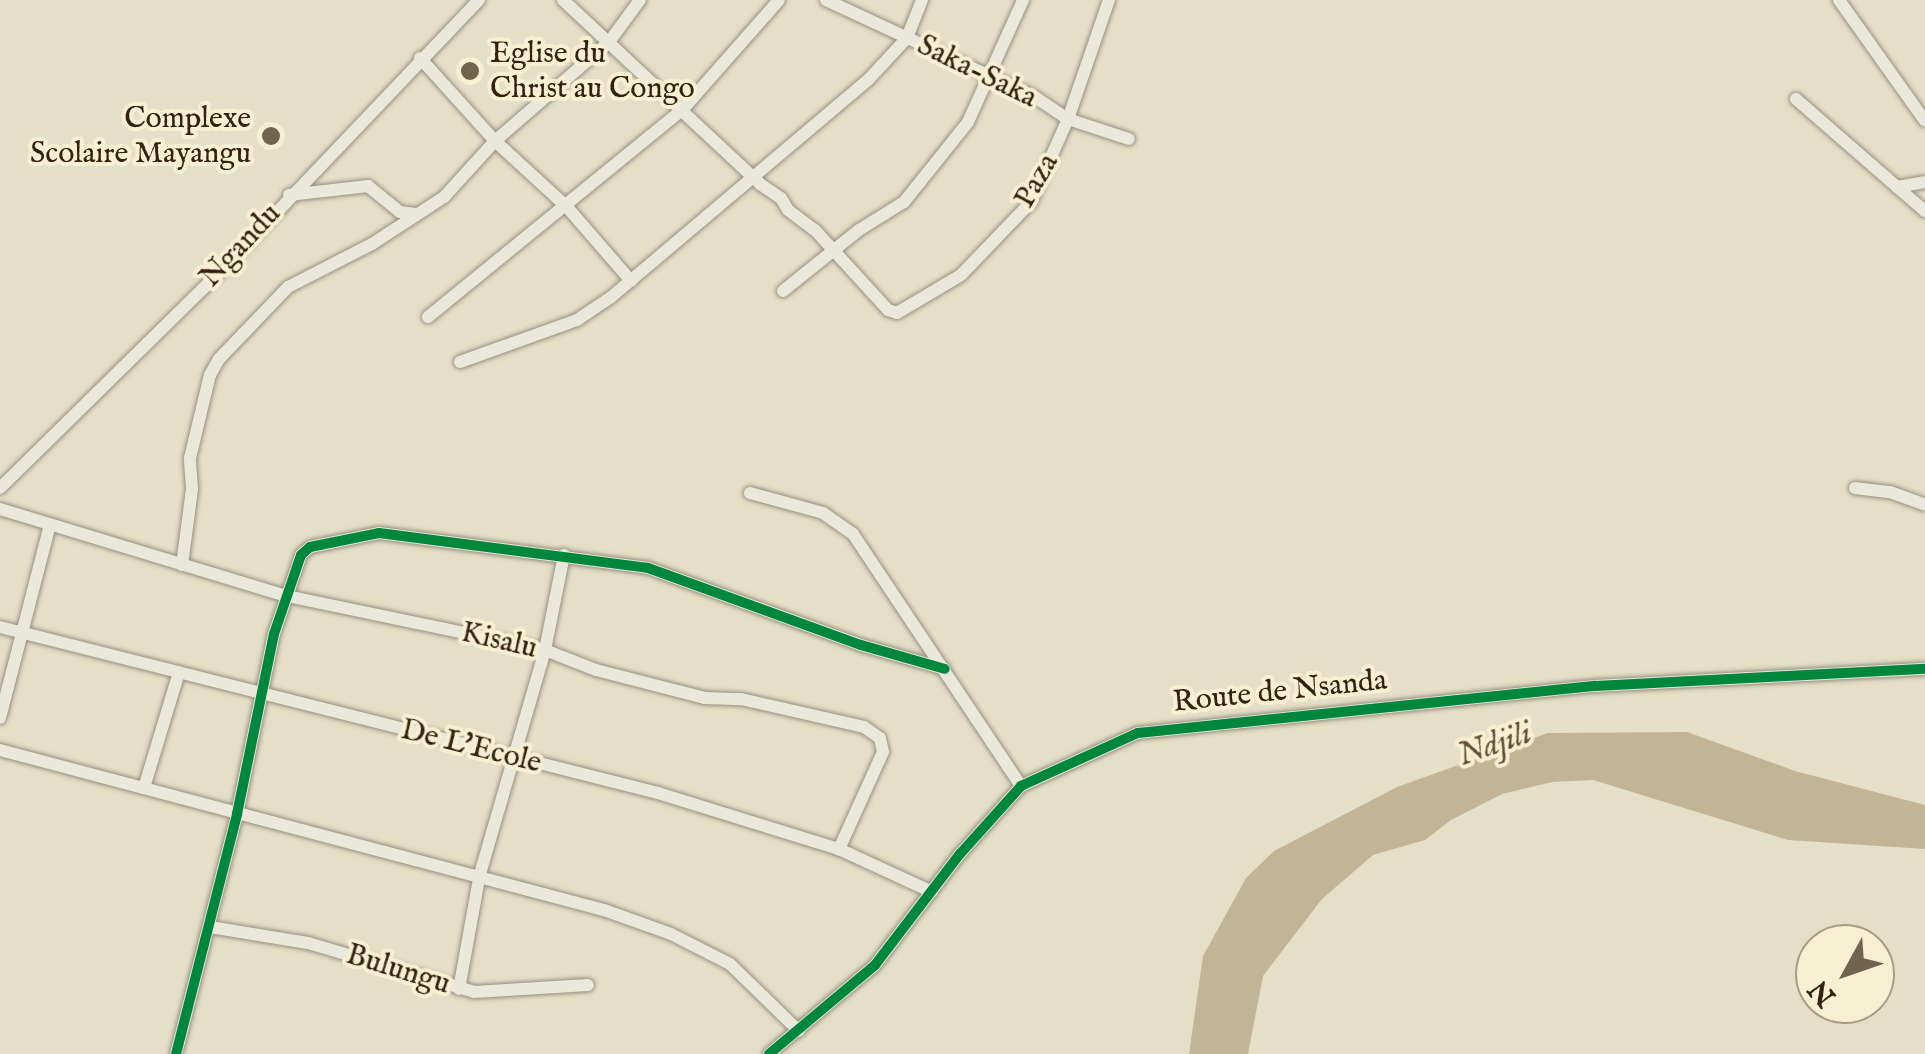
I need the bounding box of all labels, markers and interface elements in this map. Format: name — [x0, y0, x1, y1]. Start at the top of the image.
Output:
street label: Saka-Saka — [911, 28, 1043, 116]
place label: Eglise du Christ au Congo — [490, 36, 695, 106]
marker: Eglise du Christ au Congo — [459, 60, 481, 82]
place label: Complexe Scolaire Mayangu — [30, 101, 251, 172]
marker: Complexe Scolaire Mayangu — [260, 125, 282, 147]
street label: Paza — [1007, 147, 1067, 215]
street label: Ngandu — [193, 196, 289, 296]
street label: Kisalu — [458, 615, 540, 667]
street label: Route de Nsanda — [1171, 663, 1389, 721]
street label: De L'Ecole — [397, 712, 545, 782]
water label: Ndjili — [1453, 716, 1537, 776]
north arrow — [1795, 924, 1895, 1024]
street label: Bulungu — [342, 937, 454, 1003]
text: N — [1802, 972, 1844, 1013]

